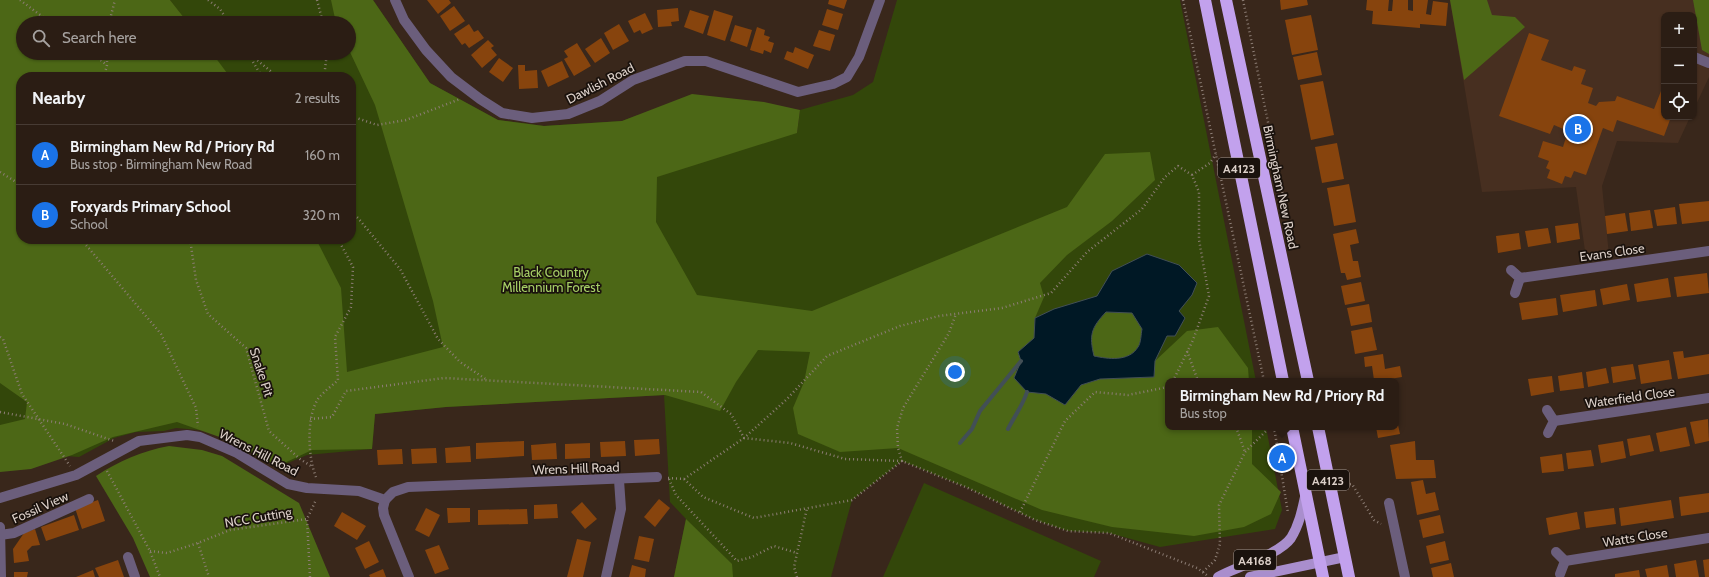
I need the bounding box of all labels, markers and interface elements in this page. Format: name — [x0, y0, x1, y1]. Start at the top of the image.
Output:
map controls — [1661, 12, 1697, 120]
button: + — [1661, 12, 1697, 48]
search box — [16, 16, 356, 60]
icon: search — [30, 27, 52, 49]
text: Search here — [62, 29, 137, 47]
button: − — [1661, 48, 1697, 84]
street label: Dawlish Road — [563, 59, 637, 107]
button: locate — [1661, 84, 1697, 120]
text: Nearby — [32, 88, 85, 108]
text: 2 results — [295, 90, 340, 106]
pin: B — [1565, 114, 1591, 144]
street label: Birmingham New Road — [1260, 124, 1302, 250]
text: Birmingham New Rd / Priory Rd — [70, 138, 275, 156]
text: A — [41, 147, 49, 163]
text: 160 m — [305, 147, 340, 163]
text: Bus stop · Birmingham New Road — [70, 156, 252, 172]
road number: A4123 — [1218, 158, 1260, 178]
text: Foxyards Primary School — [70, 198, 231, 216]
text: B — [41, 207, 49, 223]
text: 320 m — [303, 207, 340, 223]
text: School — [70, 216, 108, 232]
street label: Evans Close — [1579, 239, 1646, 264]
park label: Black Country Millennium Forest — [502, 264, 601, 295]
street label: Snake Pit — [247, 345, 278, 399]
your location — [945, 362, 965, 382]
popup — [1165, 378, 1399, 430]
street label: Waterfield Close — [1584, 383, 1676, 411]
text: Birmingham New Rd / Priory Rd — [1180, 387, 1384, 405]
text: Bus stop — [1180, 405, 1227, 421]
street label: Wrens Hill Road — [217, 425, 301, 479]
pin: A — [1269, 443, 1295, 473]
street label: Wrens Hill Road — [532, 458, 620, 478]
road number: A4123 — [1307, 470, 1349, 490]
street label: Fossil View — [9, 487, 71, 527]
street label: NCC Cutting — [223, 503, 293, 531]
street label: Watts Close — [1602, 524, 1669, 550]
road number: A4168 — [1234, 550, 1276, 570]

